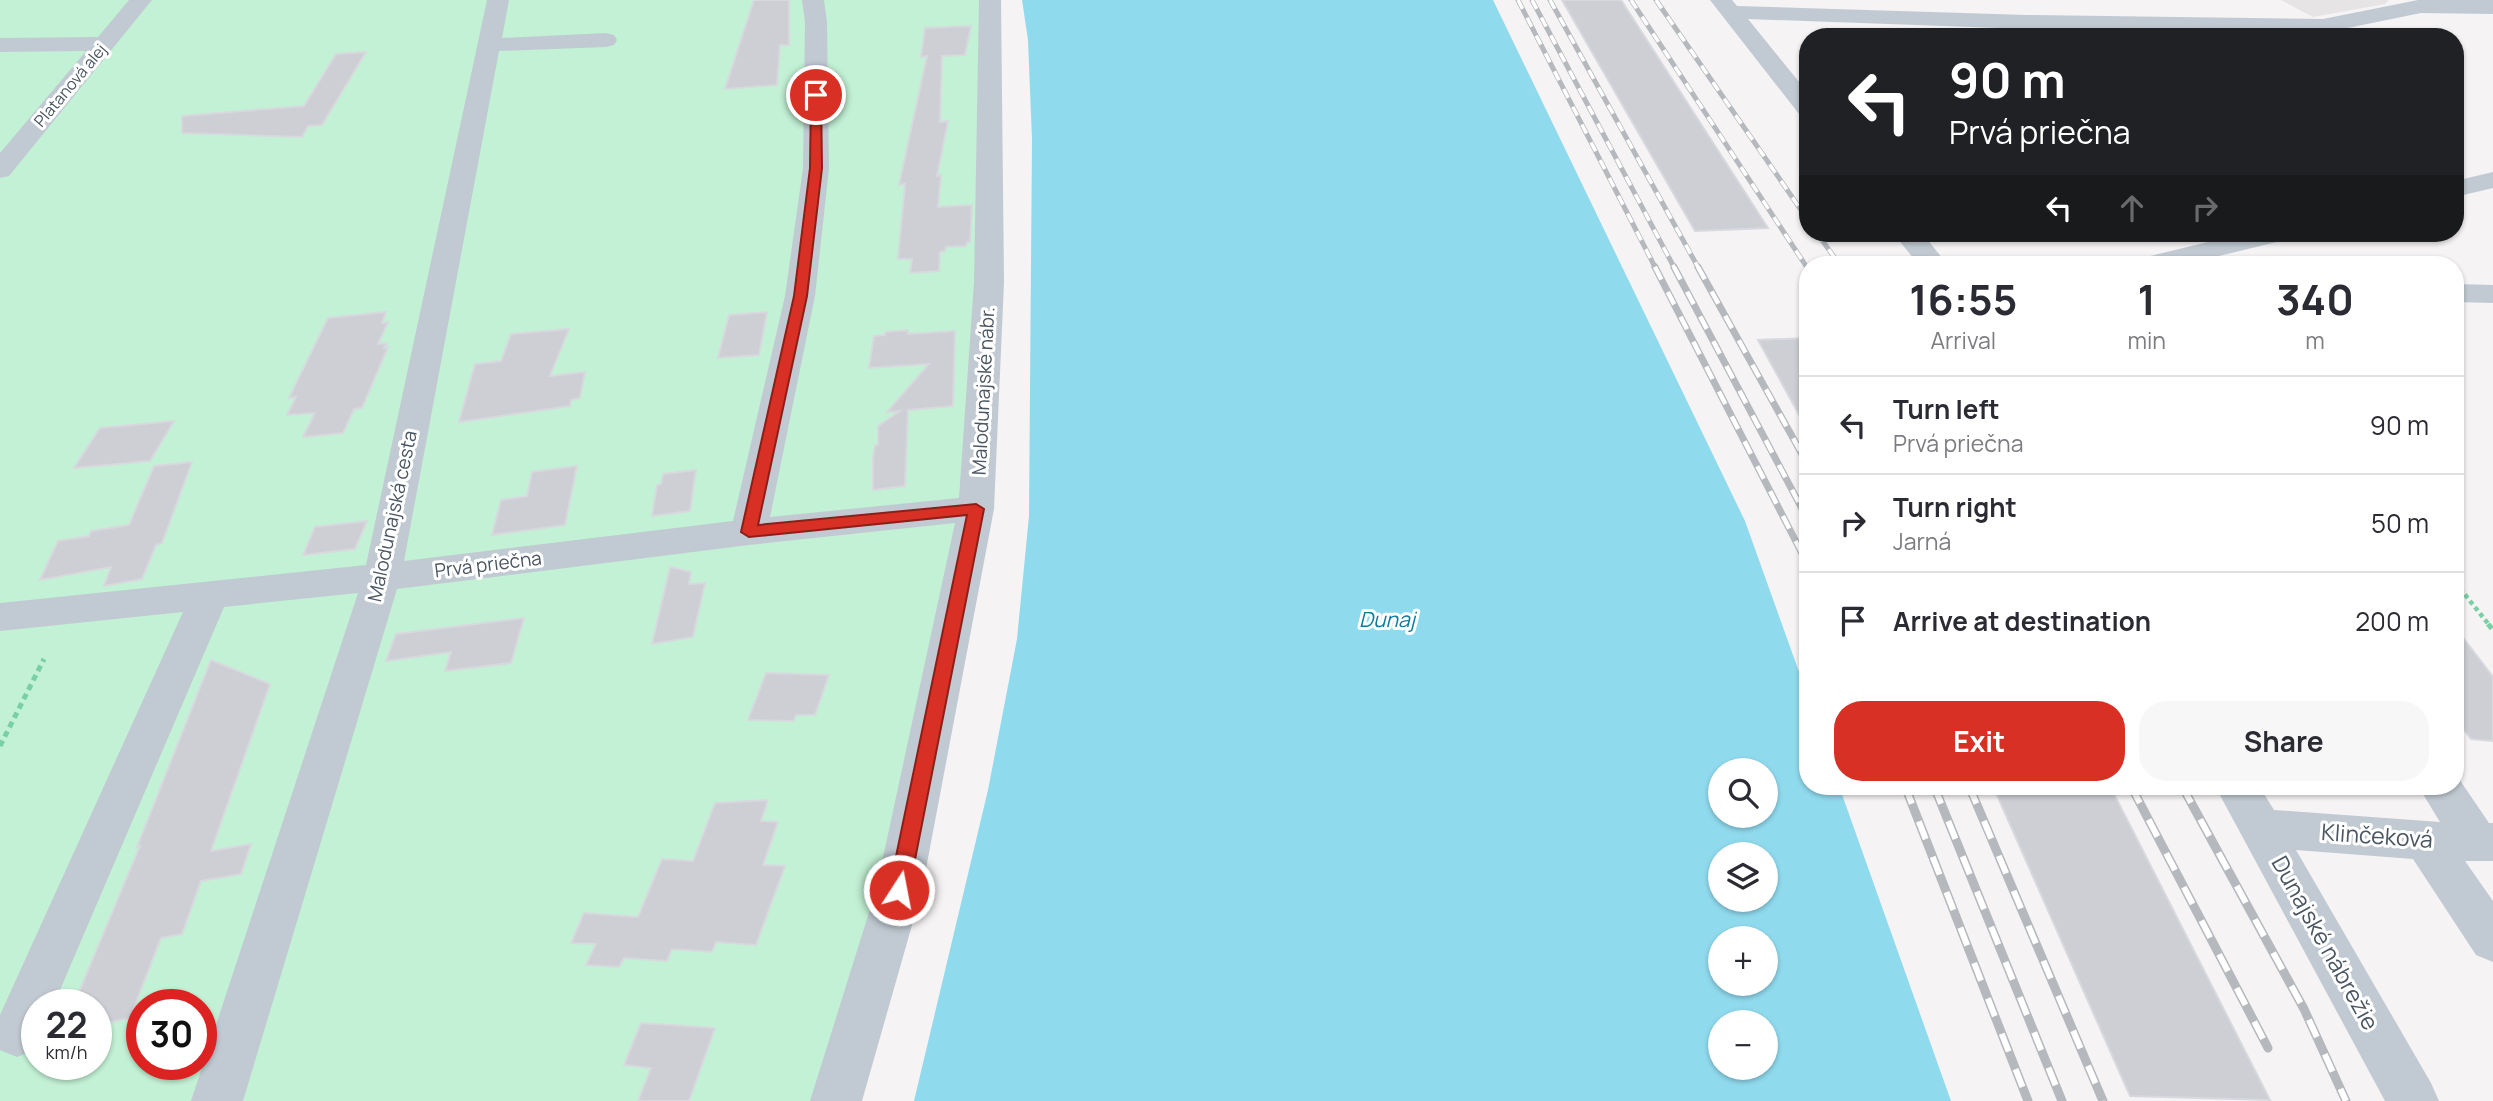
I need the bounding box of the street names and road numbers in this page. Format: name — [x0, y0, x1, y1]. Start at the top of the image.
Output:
street label: Platanová alej — [29, 39, 111, 131]
street label: Malodunajské nábr. — [966, 306, 1000, 476]
street label: Malodunajská cesta — [361, 428, 423, 604]
street label: Prvá priečna — [433, 545, 543, 583]
street label: Klinčeková — [2320, 815, 2434, 855]
street label: Dunajské nábrežie — [2265, 850, 2387, 1036]

